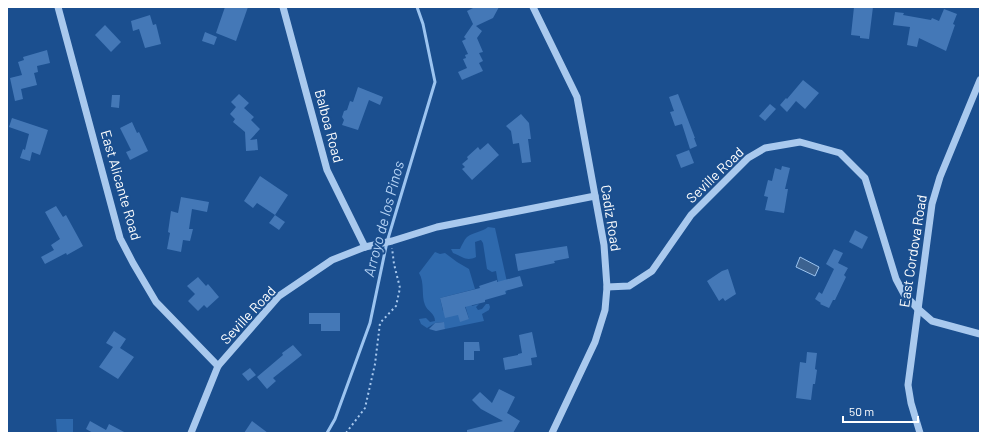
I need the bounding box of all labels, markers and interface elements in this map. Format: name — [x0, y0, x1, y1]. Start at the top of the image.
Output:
street label: Balboa Road — [312, 87, 347, 164]
street label: East Alicante Road — [98, 128, 145, 242]
street label: Seville Road — [682, 143, 747, 206]
water label: Arroyo de los Pinos — [359, 159, 407, 279]
street label: Cadiz Road — [598, 184, 625, 252]
street label: East Cordova Road — [895, 193, 930, 308]
street label: Seville Road — [216, 282, 279, 347]
scale bar — [843, 398, 918, 424]
text: 50 m — [849, 404, 874, 418]

